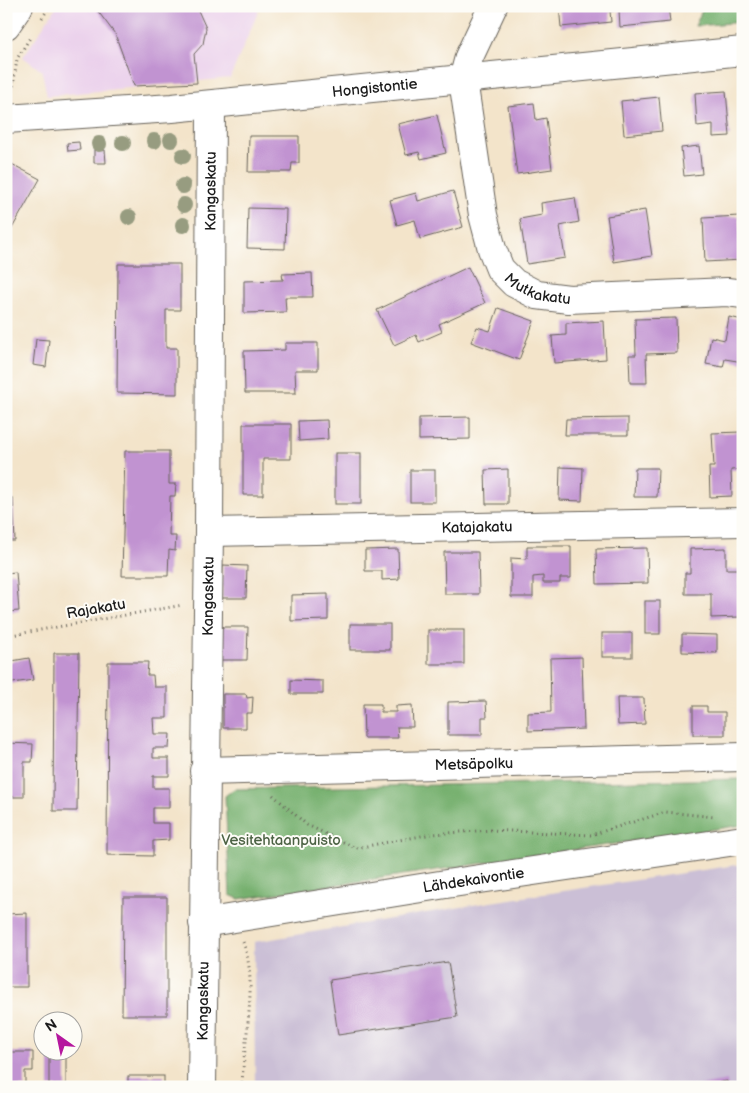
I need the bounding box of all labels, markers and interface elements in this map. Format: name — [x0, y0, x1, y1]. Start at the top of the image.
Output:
street label: Hongistontie — [331, 74, 418, 101]
street label: Kangaskatu — [201, 151, 220, 231]
street label: Mutkakatu — [500, 269, 572, 309]
street label: Katajakatu — [441, 517, 513, 537]
street label: Kangaskatu — [198, 556, 218, 636]
street label: Rajakatu — [65, 594, 127, 624]
street label: Metsäpolku — [434, 753, 513, 775]
park label: Vesitehtaanpuisto — [221, 831, 341, 850]
street label: Lähdekaivontie — [422, 863, 526, 897]
street label: Kangaskatu — [193, 961, 213, 1041]
north arrow — [32, 1010, 82, 1060]
text: N — [42, 1016, 60, 1036]

